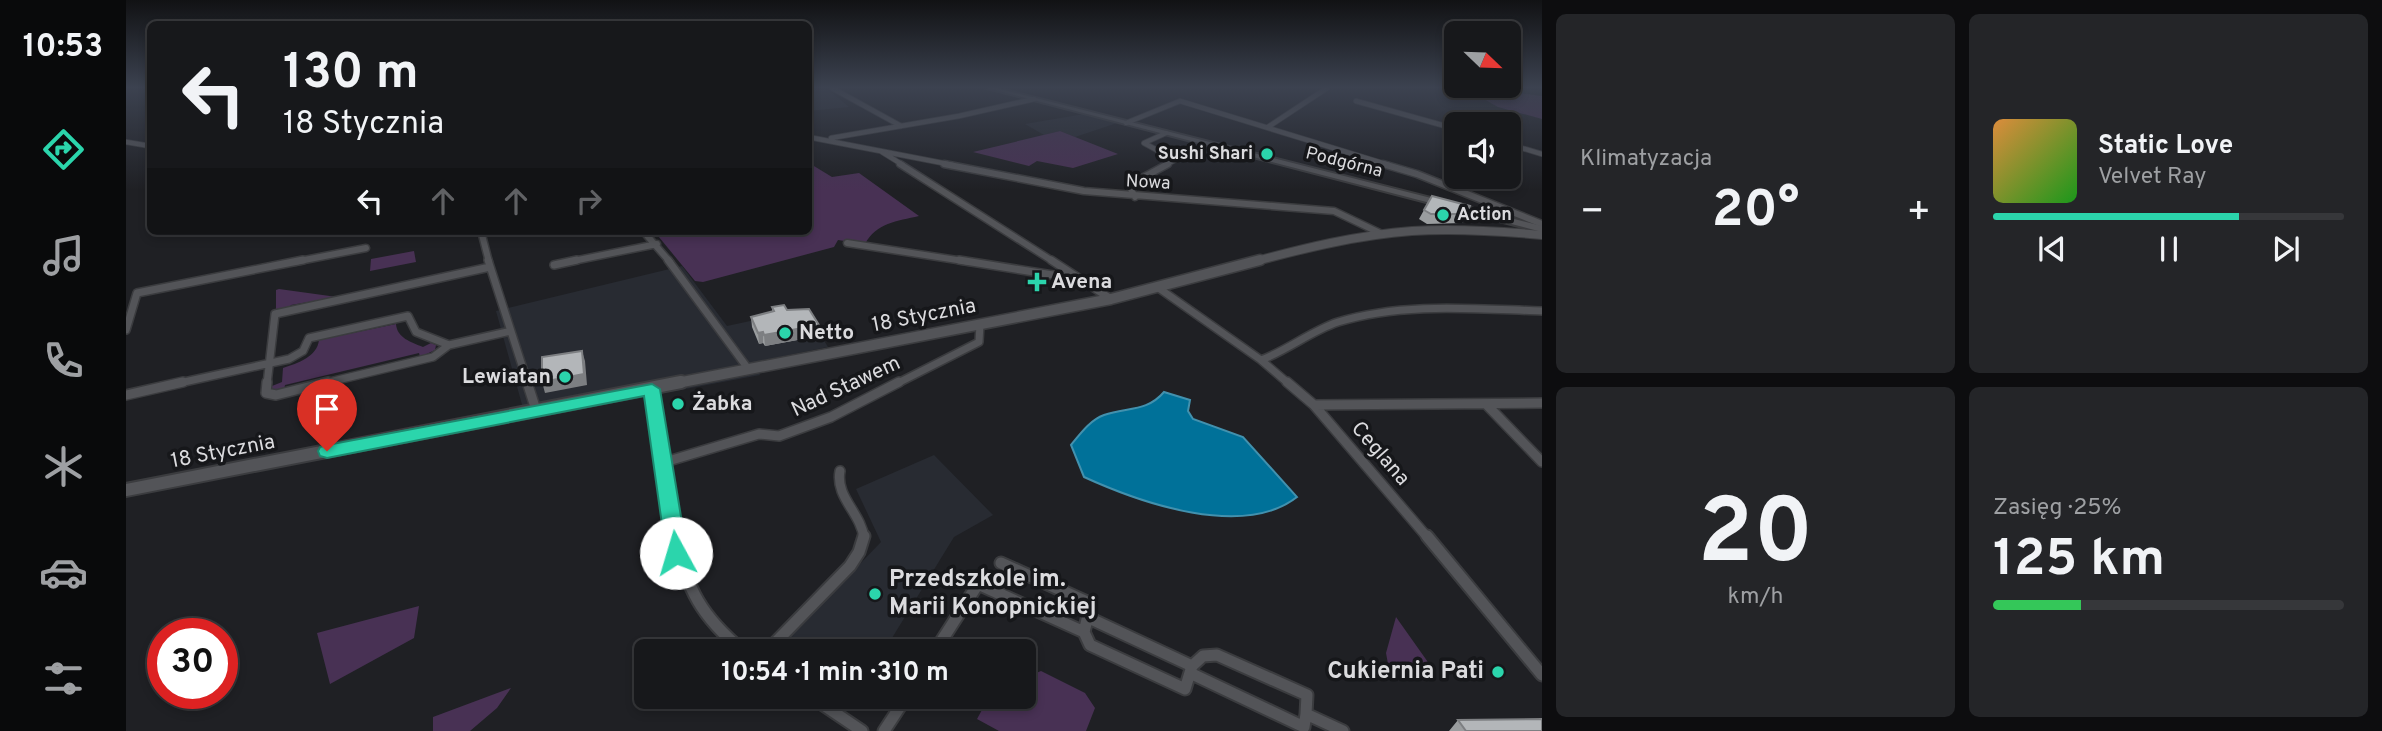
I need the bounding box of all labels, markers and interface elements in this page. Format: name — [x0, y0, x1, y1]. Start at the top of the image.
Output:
north arrow — [1444, 21, 1521, 98]
map controls — [1444, 21, 1521, 189]
text: 10:53 — [23, 28, 103, 68]
text: 130 m — [283, 44, 419, 106]
icon: left — [168, 49, 259, 140]
text: 18 Stycznia — [283, 105, 444, 145]
button: sound — [1444, 112, 1521, 189]
icon: directions — [39, 125, 88, 174]
text: Static Love — [2098, 130, 2233, 163]
street label: Podgórna — [1303, 142, 1385, 184]
place label: Sushi Shari — [1158, 143, 1253, 166]
text: Klimatyzacja — [1580, 145, 1712, 174]
marker: Sushi Shari — [1259, 146, 1275, 162]
text: Velvet Ray — [2098, 163, 2206, 192]
street label: Nowa — [1125, 170, 1171, 196]
text: 20° — [1712, 179, 1799, 245]
icon: left — [351, 182, 389, 220]
icon: ahead — [424, 182, 462, 220]
icon: ahead — [497, 182, 535, 220]
icon: right — [570, 182, 608, 220]
text: − — [1580, 189, 1605, 238]
text: + — [1906, 189, 1931, 238]
place label: Action — [1457, 204, 1512, 227]
marker: Action — [1435, 207, 1451, 223]
icon: previous — [2033, 230, 2071, 268]
icon: pause — [2150, 230, 2188, 268]
icon: next — [2267, 230, 2305, 268]
icon: music — [39, 231, 88, 280]
place label: Avena — [1051, 269, 1112, 296]
marker: Avena — [1029, 274, 1045, 290]
street label: 18 Stycznia — [870, 293, 978, 339]
place label: Netto — [799, 320, 854, 347]
marker: Netto — [777, 325, 793, 341]
icon: phone — [39, 336, 88, 385]
street label: Nad Stawem — [787, 350, 905, 424]
place label: Lewiatan — [462, 364, 551, 391]
marker: Lewiatan — [557, 369, 573, 385]
pin — [297, 379, 357, 451]
icon: arrive — [308, 390, 346, 428]
place label: Żabka — [692, 390, 752, 418]
marker: Żabka — [670, 396, 686, 412]
street label: Ceglana — [1345, 416, 1415, 492]
street label: 18 Stycznia — [169, 429, 277, 475]
icon: climate — [39, 442, 88, 491]
text: 20 — [1698, 480, 1813, 595]
text: Zasięg · 25% — [1993, 494, 2122, 523]
position arrow — [639, 516, 713, 590]
text: 125 km — [1993, 528, 2165, 594]
icon: car — [39, 548, 88, 597]
place label: Przedszkole im. Marii Konopnickiej — [889, 565, 1097, 623]
text: km/h — [1728, 583, 1783, 612]
marker: Przedszkole im. Marii Konopnickiej — [867, 586, 883, 602]
speed limit sign: 30 — [147, 618, 238, 709]
icon: filters — [39, 654, 88, 703]
text: 10:54 · 1 min · 310 m — [721, 657, 949, 690]
place label: Cukiernia Pati — [1327, 657, 1484, 687]
marker: Cukiernia Pati — [1490, 664, 1506, 680]

